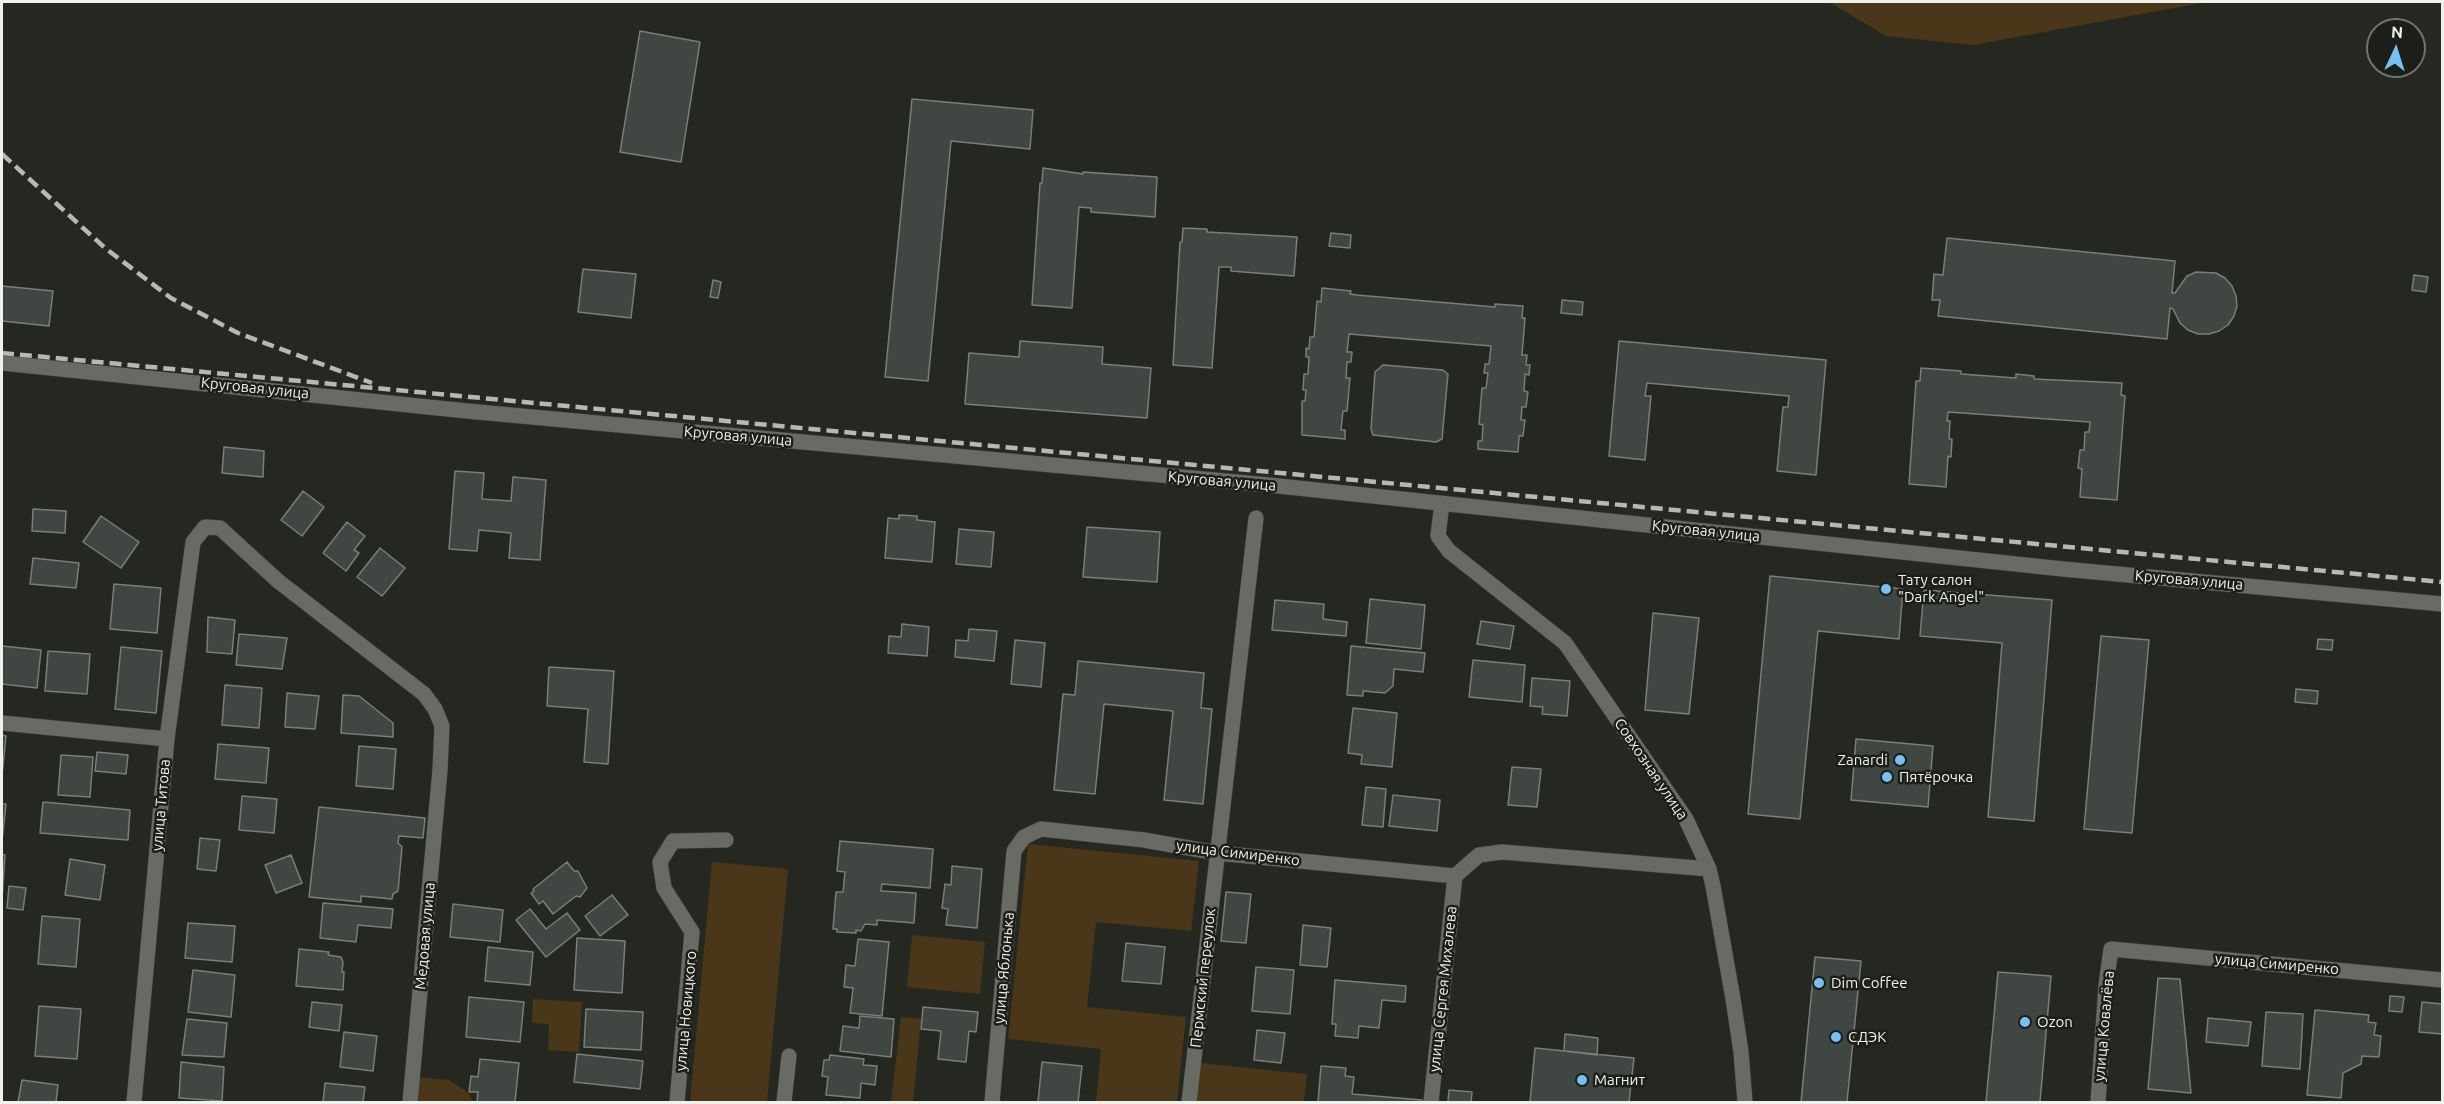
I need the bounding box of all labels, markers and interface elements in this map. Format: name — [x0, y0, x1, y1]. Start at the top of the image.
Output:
north arrow — [2366, 18, 2426, 78]
text: N — [2391, 23, 2404, 41]
street label: Круговая улица — [200, 373, 310, 403]
street label: Круговая улица — [683, 422, 793, 450]
street label: Круговая улица — [1167, 467, 1277, 495]
street label: Круговая улица — [1651, 516, 1761, 546]
street label: Круговая улица — [2134, 566, 2244, 594]
place label: Тату салон "Dark Angel" — [1898, 571, 1984, 606]
marker: Тату салон "Dark Angel" — [1879, 582, 1893, 596]
street label: Совхозная улица — [1610, 715, 1692, 823]
place label: Zanardi — [1837, 751, 1888, 769]
marker: Zanardi — [1893, 753, 1907, 767]
street label: улица Титова — [148, 758, 174, 852]
place label: Пятёрочка — [1899, 768, 1973, 786]
marker: Пятёрочка — [1880, 770, 1894, 784]
street label: улица Симиренко — [1175, 836, 1301, 870]
street label: Медовая улица — [411, 882, 439, 990]
street label: улица Сергея Михалева — [1425, 905, 1461, 1073]
street label: Пермский переулок — [1187, 907, 1219, 1049]
street label: улица Яблонька — [990, 911, 1018, 1025]
street label: улица Новицкого — [672, 950, 700, 1072]
street label: улица Симиренко — [2214, 950, 2340, 978]
street label: улица Ковалёва — [2090, 970, 2118, 1082]
place label: Dim Coffee — [1831, 974, 1908, 992]
marker: Dim Coffee — [1812, 976, 1826, 990]
place label: Ozon — [2037, 1013, 2073, 1031]
marker: Ozon — [2018, 1015, 2032, 1029]
place label: СДЭК — [1848, 1028, 1886, 1046]
marker: СДЭК — [1829, 1030, 1843, 1044]
place label: Магнит — [1594, 1071, 1645, 1089]
marker: Магнит — [1575, 1073, 1589, 1087]

